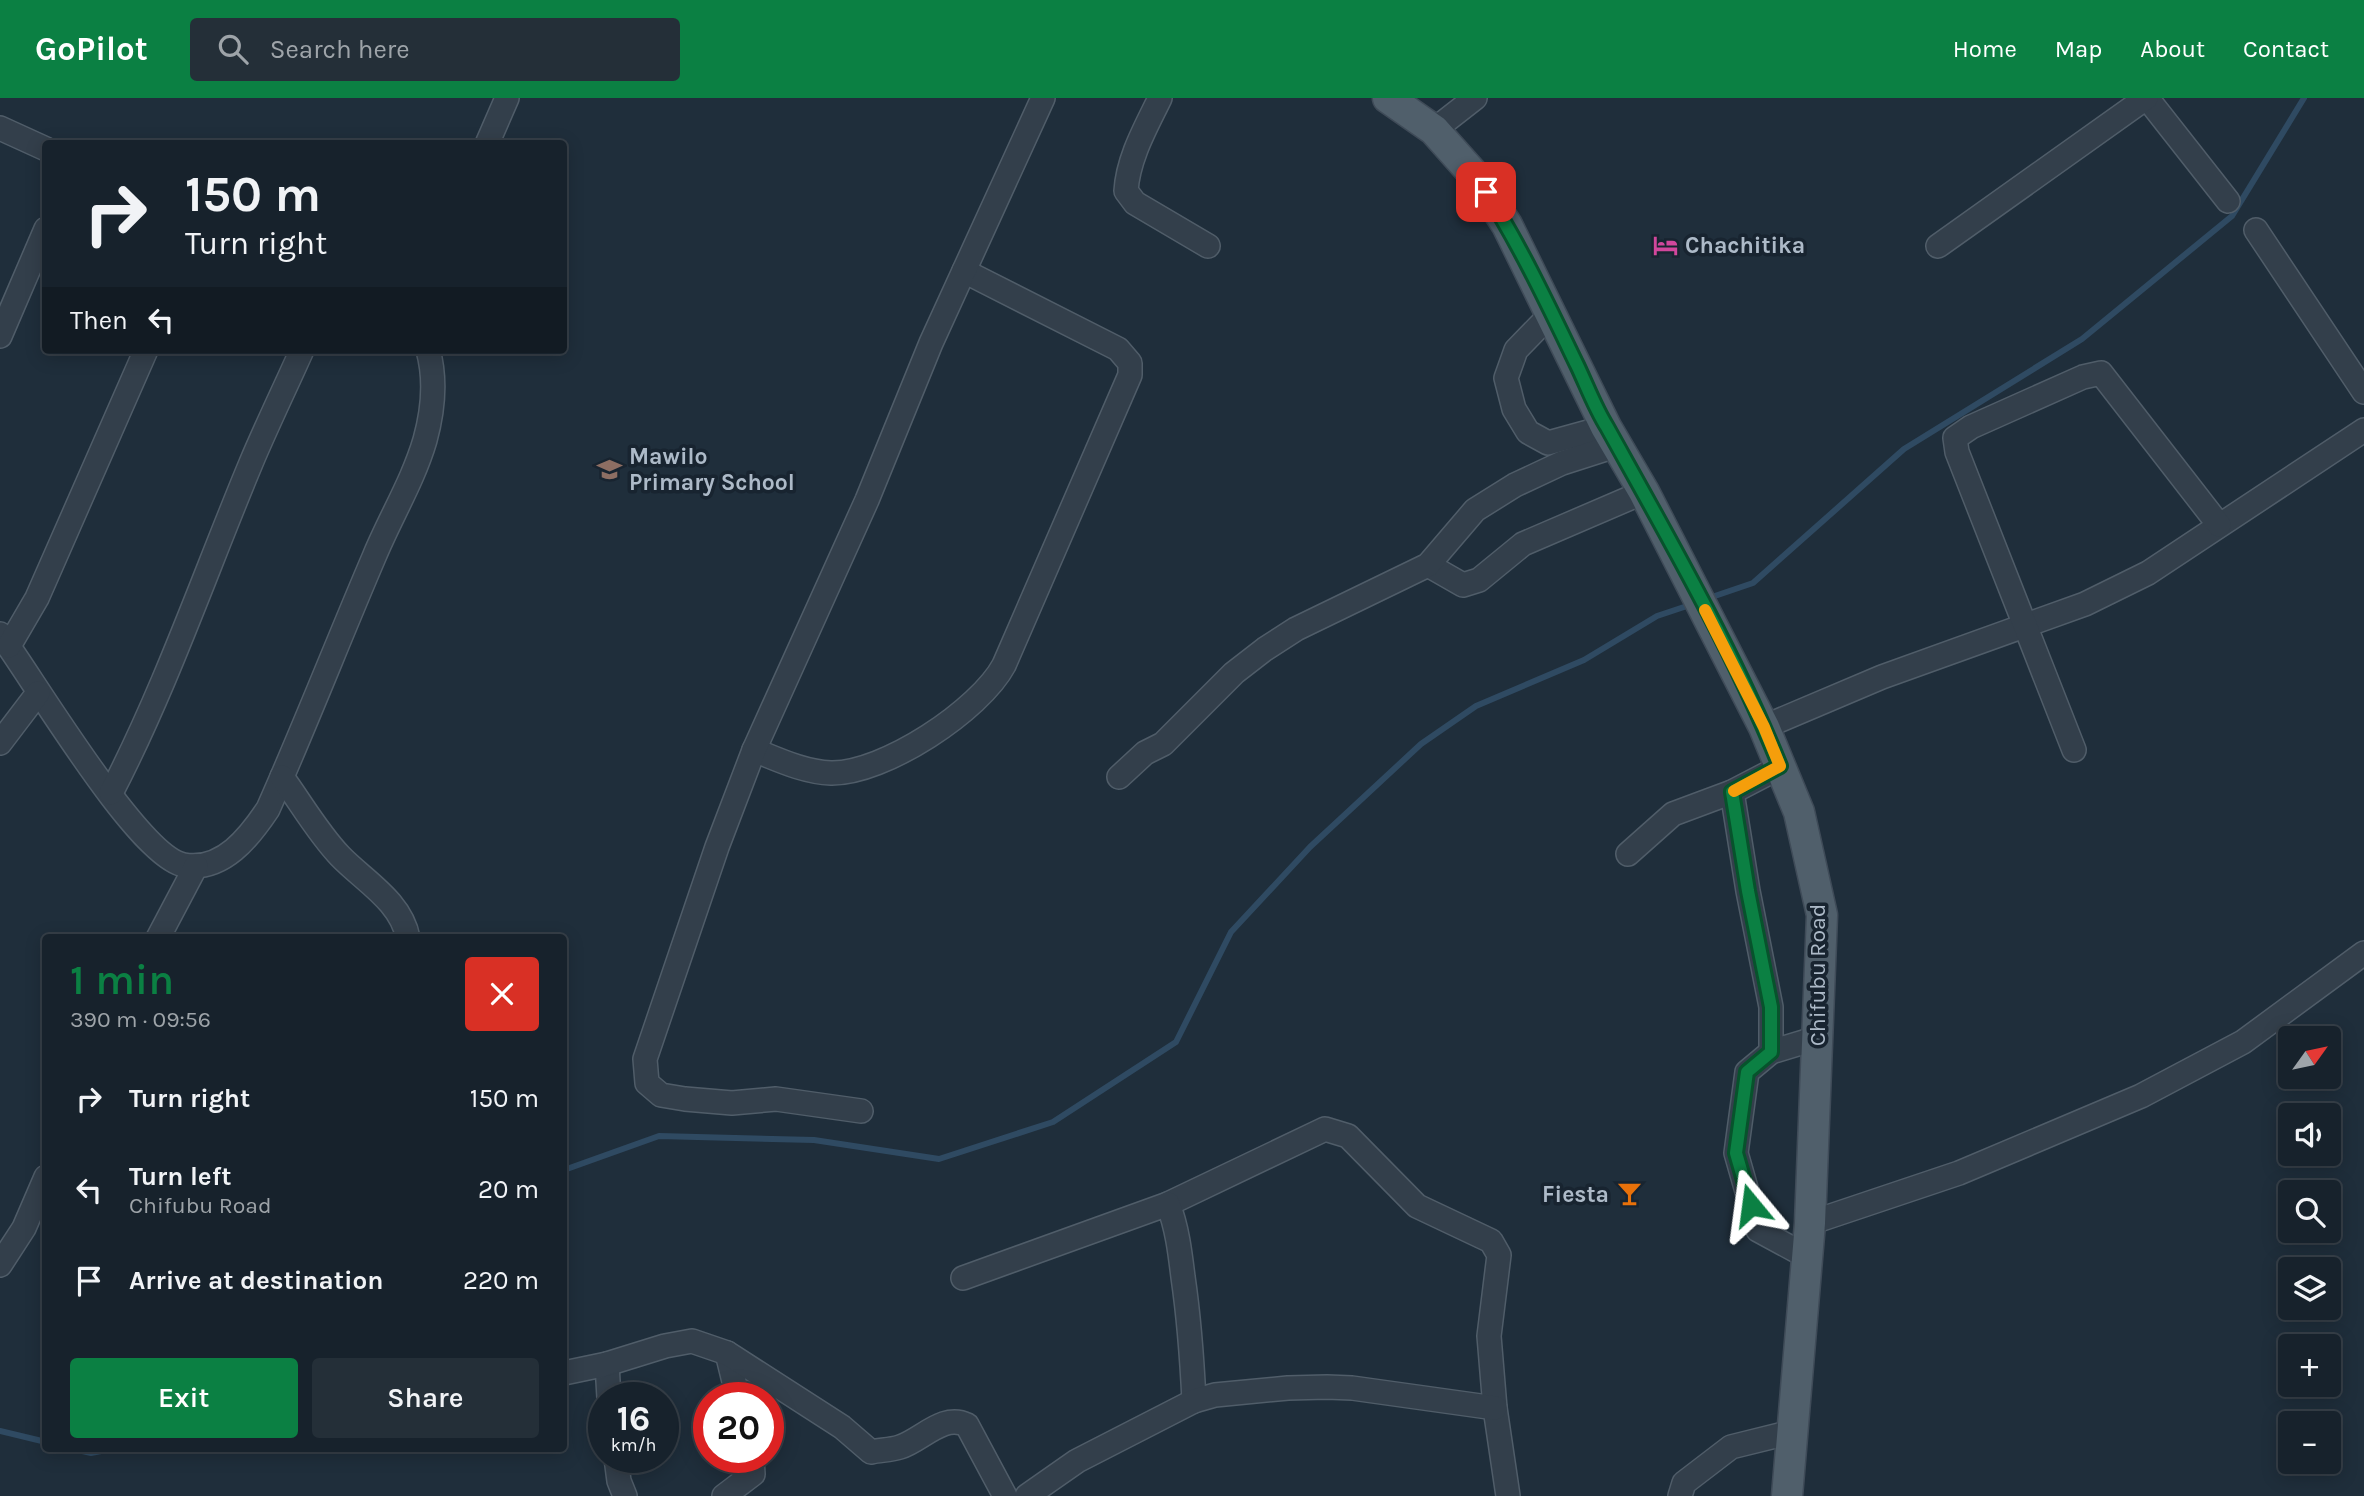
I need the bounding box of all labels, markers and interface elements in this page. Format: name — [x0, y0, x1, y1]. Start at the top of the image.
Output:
search box — [190, 18, 680, 81]
text: GoPilot — [35, 30, 148, 68]
icon: search — [214, 30, 252, 68]
text: Search here — [270, 34, 410, 65]
text: Home — [1953, 35, 2017, 63]
text: Map — [2055, 35, 2102, 63]
text: About — [2140, 35, 2205, 63]
text: Contact — [2243, 35, 2329, 63]
pin — [1456, 162, 1516, 222]
text: 150 m — [185, 166, 321, 223]
icon: right — [70, 168, 161, 259]
icon: arrive — [1467, 173, 1505, 211]
text: Turn right — [185, 225, 327, 262]
hotel icon: Chachitika — [1651, 231, 1679, 259]
place label: Chachitika — [1685, 232, 1805, 259]
icon: left — [142, 301, 180, 339]
text: Then — [70, 305, 128, 336]
place label: Mawilo Primary School — [629, 443, 795, 496]
school or university icon: Mawilo Primary School — [595, 455, 623, 483]
street label: Chifubu Road — [1804, 904, 1831, 1046]
text: 1 min — [70, 955, 174, 1005]
button: close — [465, 957, 539, 1031]
text: 390 m · 09:56 — [70, 1006, 211, 1033]
north arrow — [2278, 1026, 2342, 1088]
map controls — [2278, 1026, 2341, 1474]
icon: right — [70, 1080, 108, 1118]
text: Turn right — [129, 1083, 250, 1114]
text: 150 m — [470, 1083, 539, 1114]
button: sound — [2278, 1103, 2341, 1166]
text: Turn left — [129, 1161, 231, 1192]
position arrow — [1714, 1168, 1788, 1242]
icon: left — [70, 1171, 108, 1209]
text: 20 m — [478, 1174, 539, 1205]
bar icon: Fiesta — [1615, 1180, 1643, 1208]
button: search — [2278, 1180, 2341, 1243]
place label: Fiesta — [1542, 1181, 1609, 1208]
text: Chifubu Road — [129, 1192, 272, 1219]
button: layers — [2278, 1257, 2341, 1320]
icon: arrive — [70, 1262, 108, 1300]
text: Arrive at destination — [129, 1265, 383, 1296]
text: 220 m — [463, 1265, 539, 1296]
button: + — [2278, 1334, 2341, 1397]
button: Exit — [70, 1358, 298, 1438]
button: Share — [312, 1358, 539, 1438]
speed limit sign: 20 — [693, 1382, 784, 1473]
text: 16 — [617, 1398, 650, 1439]
button: − — [2278, 1411, 2341, 1474]
text: km/h — [611, 1434, 656, 1456]

